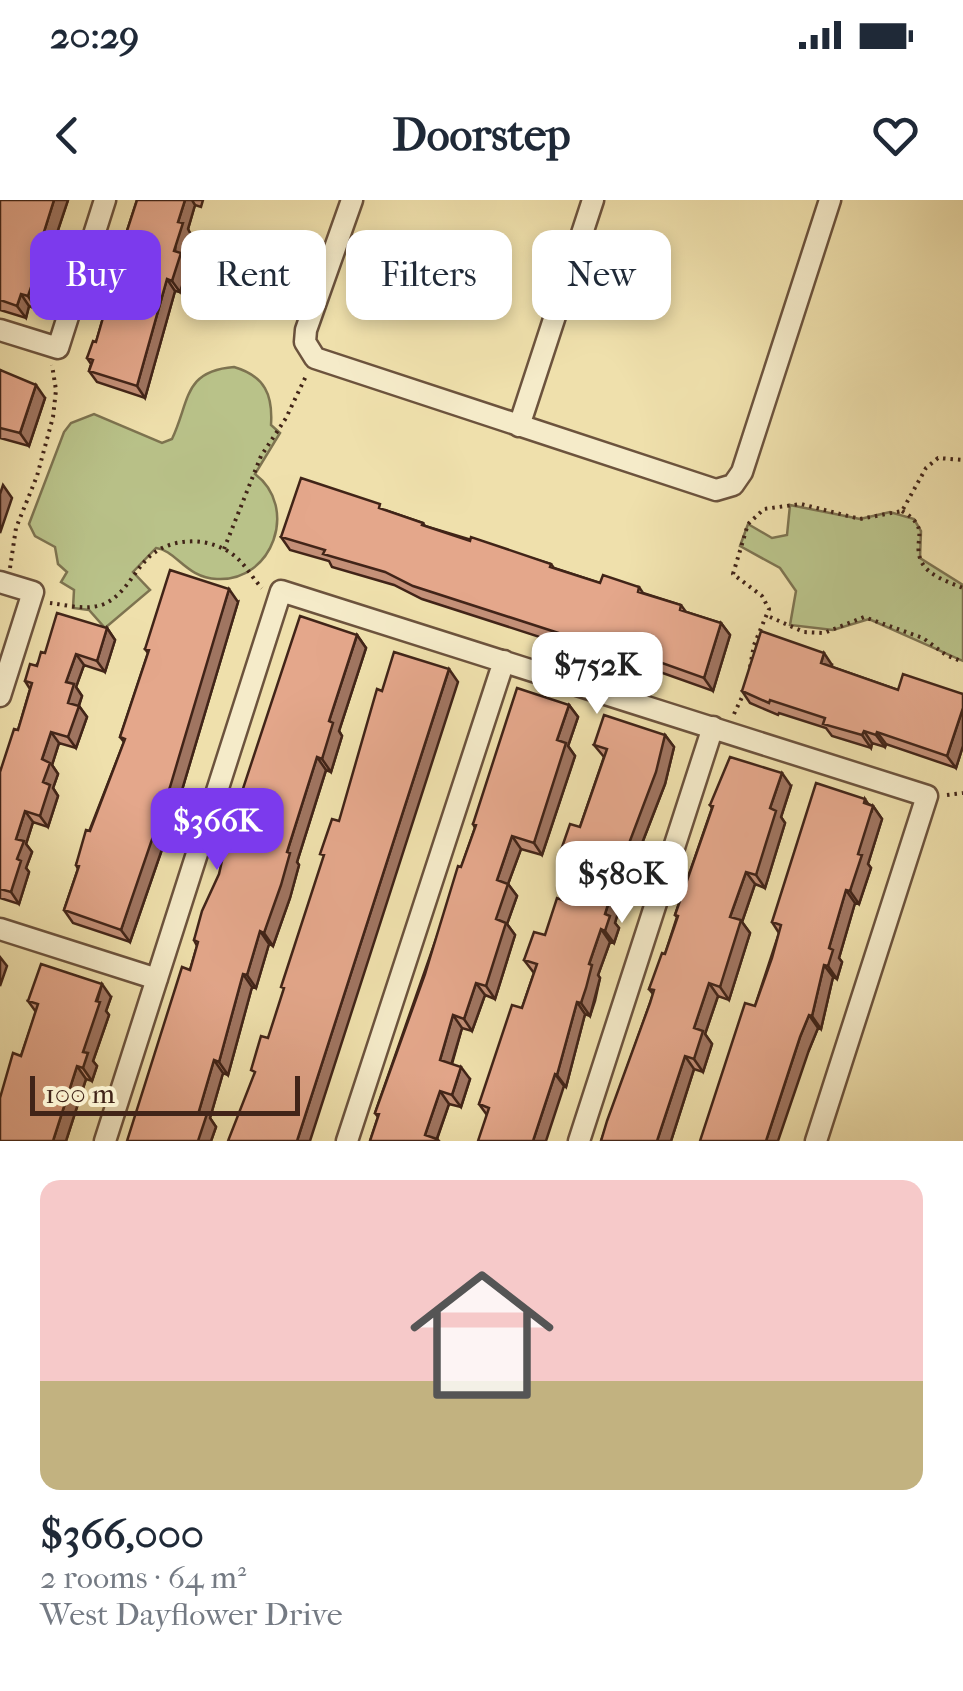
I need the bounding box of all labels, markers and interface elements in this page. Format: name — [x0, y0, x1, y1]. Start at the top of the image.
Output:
text: 20:29 — [50, 13, 139, 58]
icon: back — [40, 108, 95, 163]
icon: heart — [868, 108, 923, 163]
text: Doorstep — [392, 109, 571, 162]
chip: Buy — [30, 230, 161, 320]
chip: Rent — [181, 230, 326, 320]
chip: Filters — [346, 230, 512, 320]
chip: New — [532, 230, 671, 320]
pin: $752K — [527, 632, 667, 717]
text: $752K — [554, 646, 640, 683]
pin: $366K — [147, 788, 287, 873]
text: $366K — [173, 802, 261, 839]
pin: $580K — [552, 841, 692, 926]
text: $580K — [578, 855, 666, 892]
scale bar — [30, 1071, 300, 1116]
text: 100 m — [45, 1077, 115, 1110]
icon: home — [392, 1245, 572, 1425]
text: $366,000 — [40, 1510, 204, 1559]
text: 2 rooms · 64 m² — [40, 1559, 246, 1596]
text: West Dayflower Drive — [40, 1596, 343, 1633]

